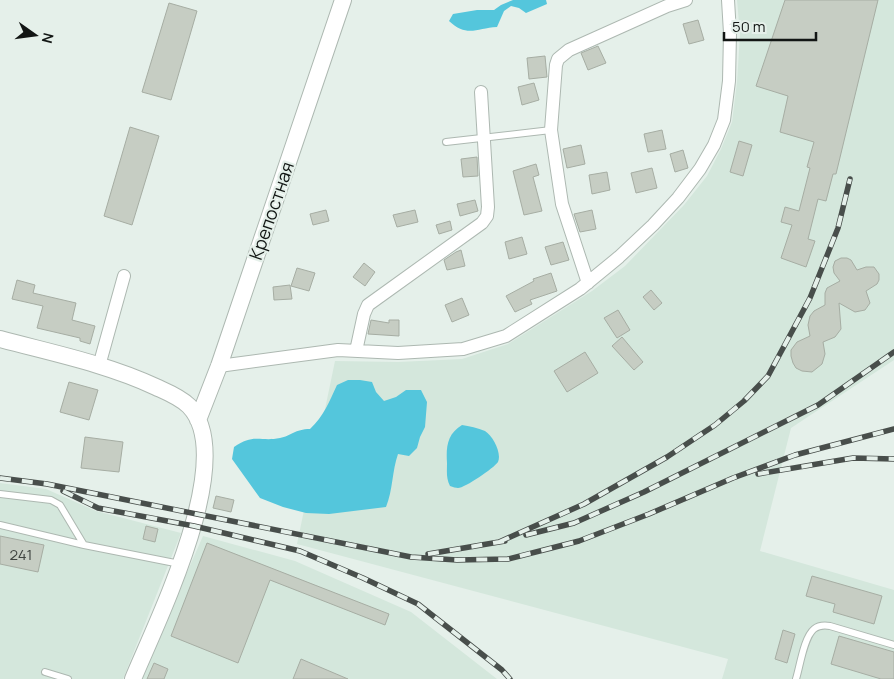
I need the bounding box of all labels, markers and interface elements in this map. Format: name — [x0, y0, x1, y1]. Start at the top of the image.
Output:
north arrow — [10, 10, 60, 60]
scale bar — [724, 10, 816, 42]
text: 50 m — [732, 16, 766, 37]
text: N — [38, 31, 59, 45]
street label: Крепостная — [243, 158, 299, 263]
house number: 241 — [10, 544, 32, 565]

